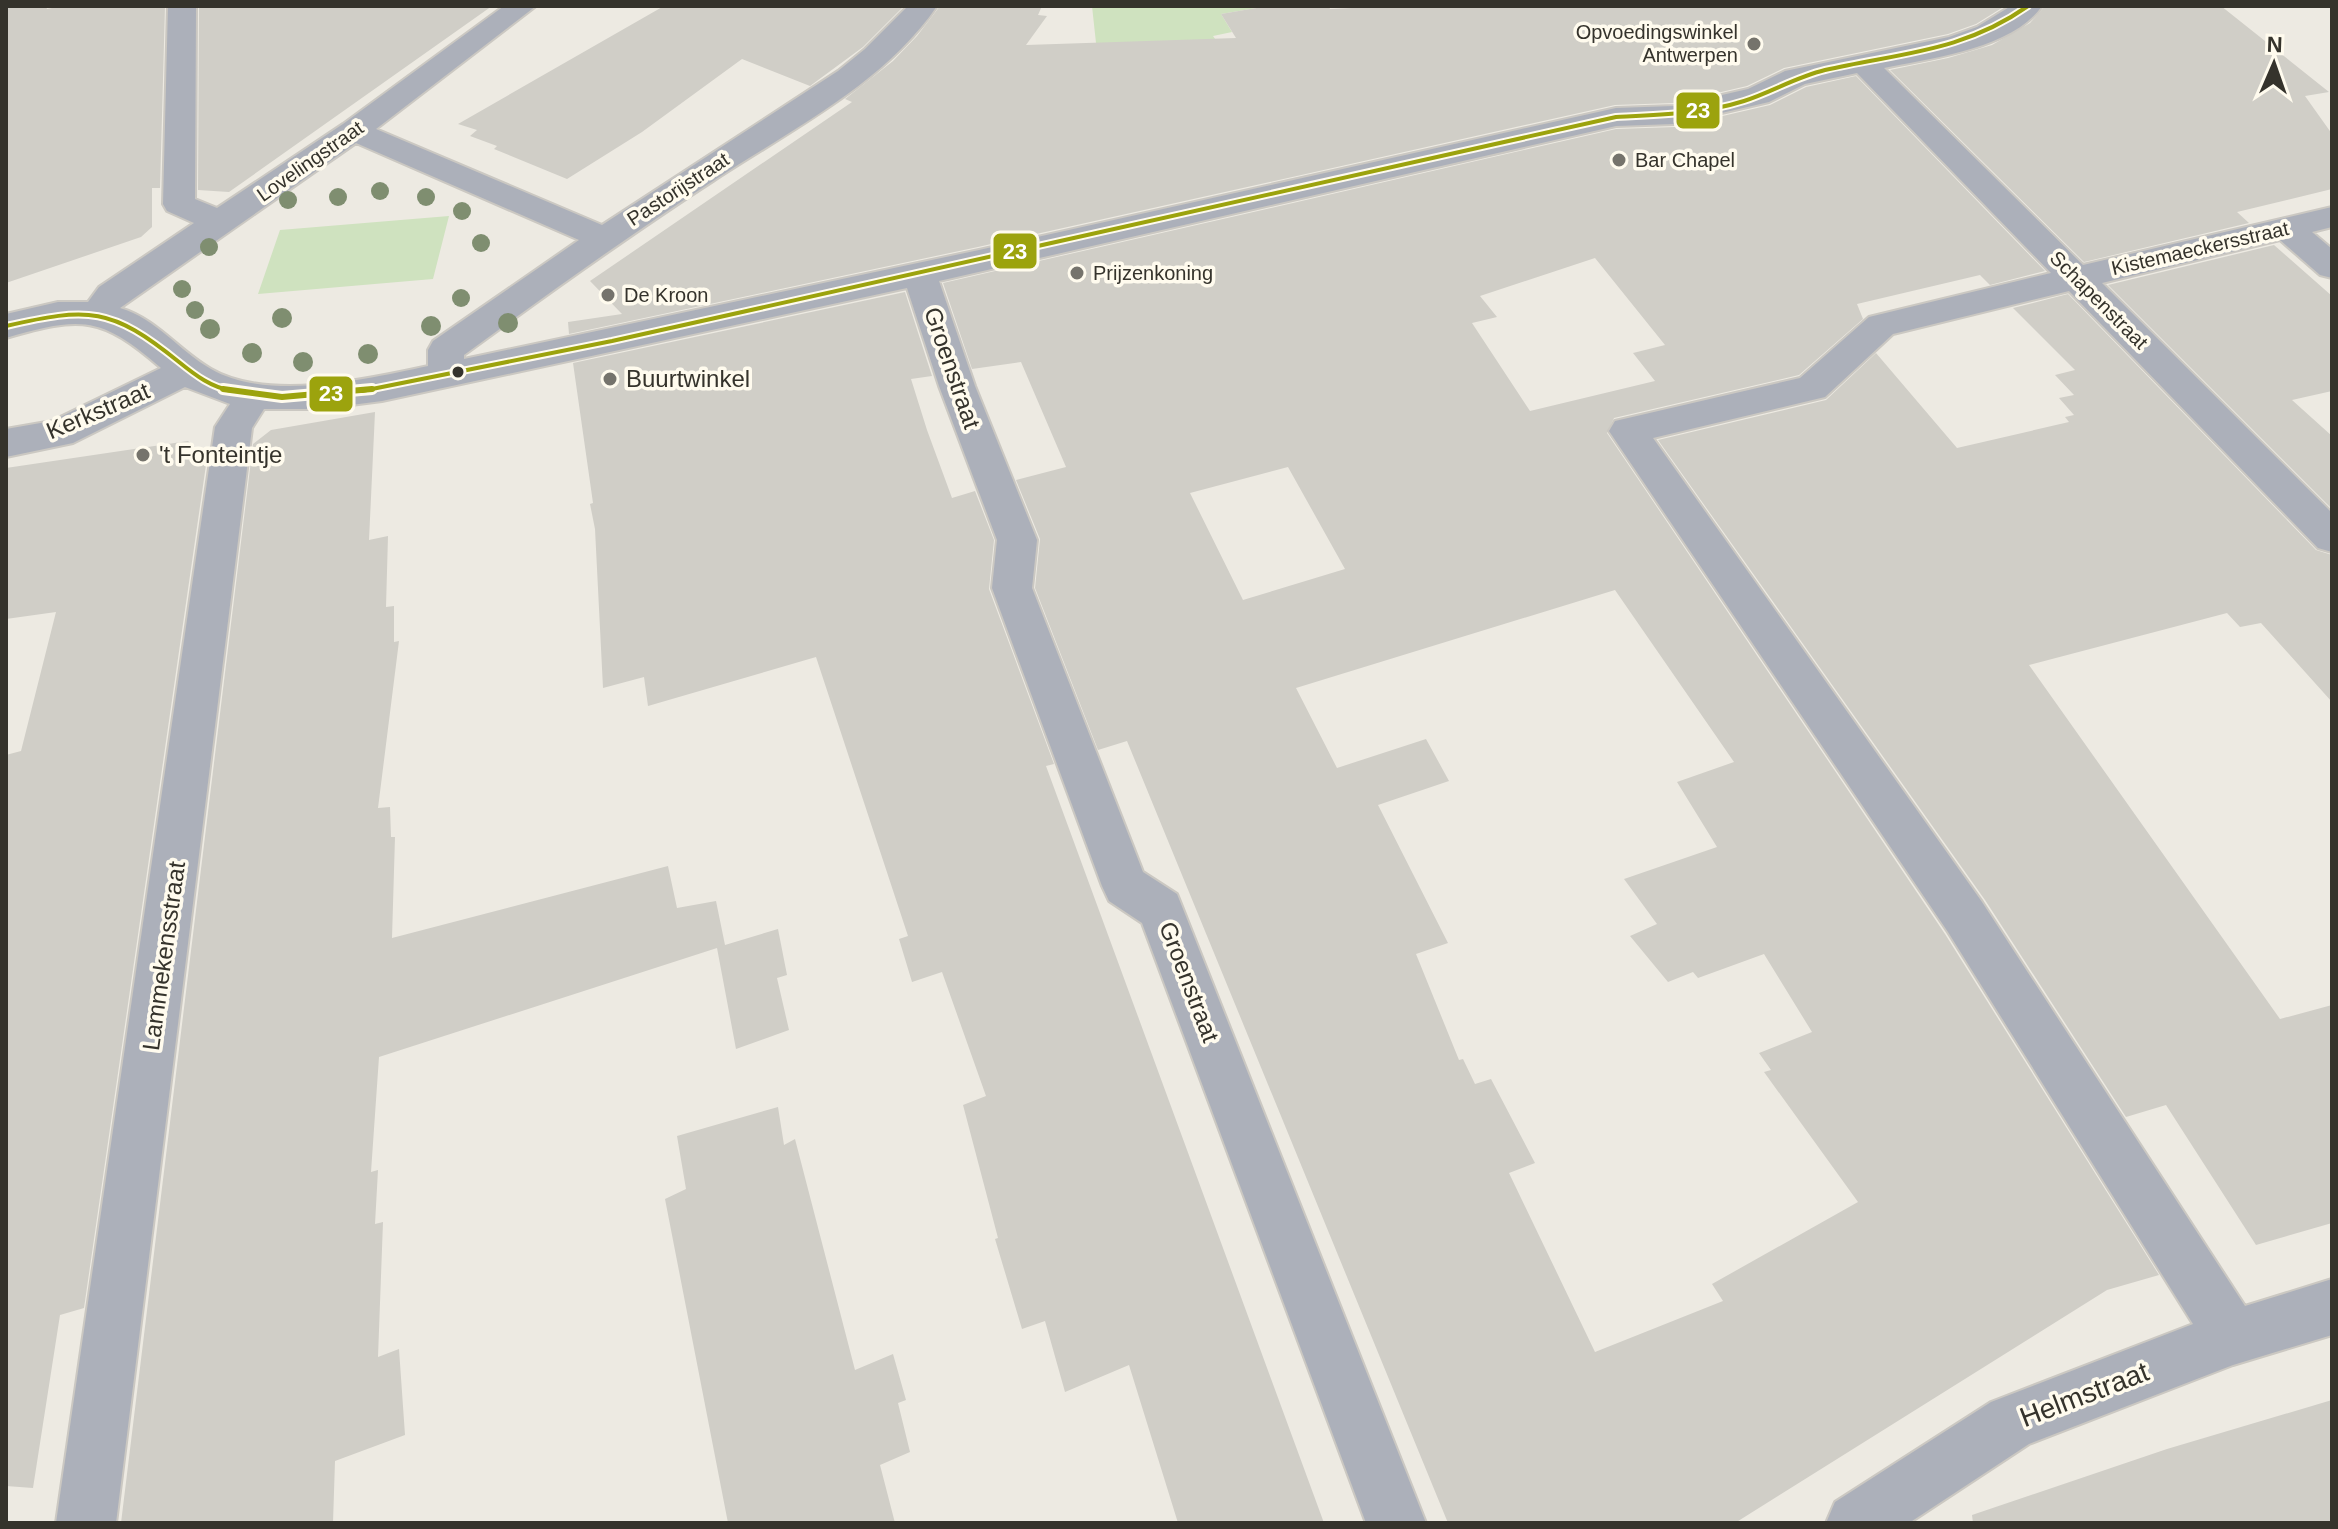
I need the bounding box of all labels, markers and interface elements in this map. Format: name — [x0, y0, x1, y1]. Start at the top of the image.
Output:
place label: Opvoedingswinkel Antwerpen — [1576, 21, 1738, 66]
north arrow — [2234, 24, 2314, 104]
text: N — [2266, 32, 2283, 57]
marker: Opvoedingswinkel Antwerpen — [1745, 35, 1763, 53]
line badge: 23 — [1675, 91, 1721, 130]
text: 23 — [1686, 98, 1710, 123]
street label: Lovelingstraat — [253, 116, 368, 206]
street label: Pastorijstraat — [623, 148, 733, 230]
place label: Bar Chapel — [1635, 149, 1735, 171]
marker: Bar Chapel — [1610, 151, 1628, 169]
street label: Kistemaeckersstraat — [2109, 217, 2291, 279]
line badge: 23 — [992, 232, 1038, 270]
text: 23 — [1003, 239, 1027, 264]
street label: Schapenstraat — [2046, 247, 2153, 354]
place label: Prijzenkoning — [1093, 262, 1213, 284]
marker: Prijzenkoning — [1068, 264, 1086, 282]
place label: De Kroon — [624, 284, 709, 306]
marker: De Kroon — [599, 286, 617, 304]
street label: Groenstraat — [919, 304, 986, 432]
unlabelled marker — [450, 364, 466, 380]
place label: Buurtwinkel — [626, 365, 750, 392]
marker: Buurtwinkel — [601, 370, 619, 388]
line badge: 23 — [308, 375, 354, 413]
street label: Kerkstraat — [42, 377, 154, 444]
text: 23 — [319, 381, 343, 406]
place label: 't Fonteintje — [159, 441, 282, 468]
marker: 't Fonteintje — [134, 446, 152, 464]
street label: Lammekensstraat — [137, 859, 190, 1052]
street label: Groenstraat — [1154, 918, 1225, 1046]
street label: Helmstraat — [2015, 1356, 2153, 1433]

